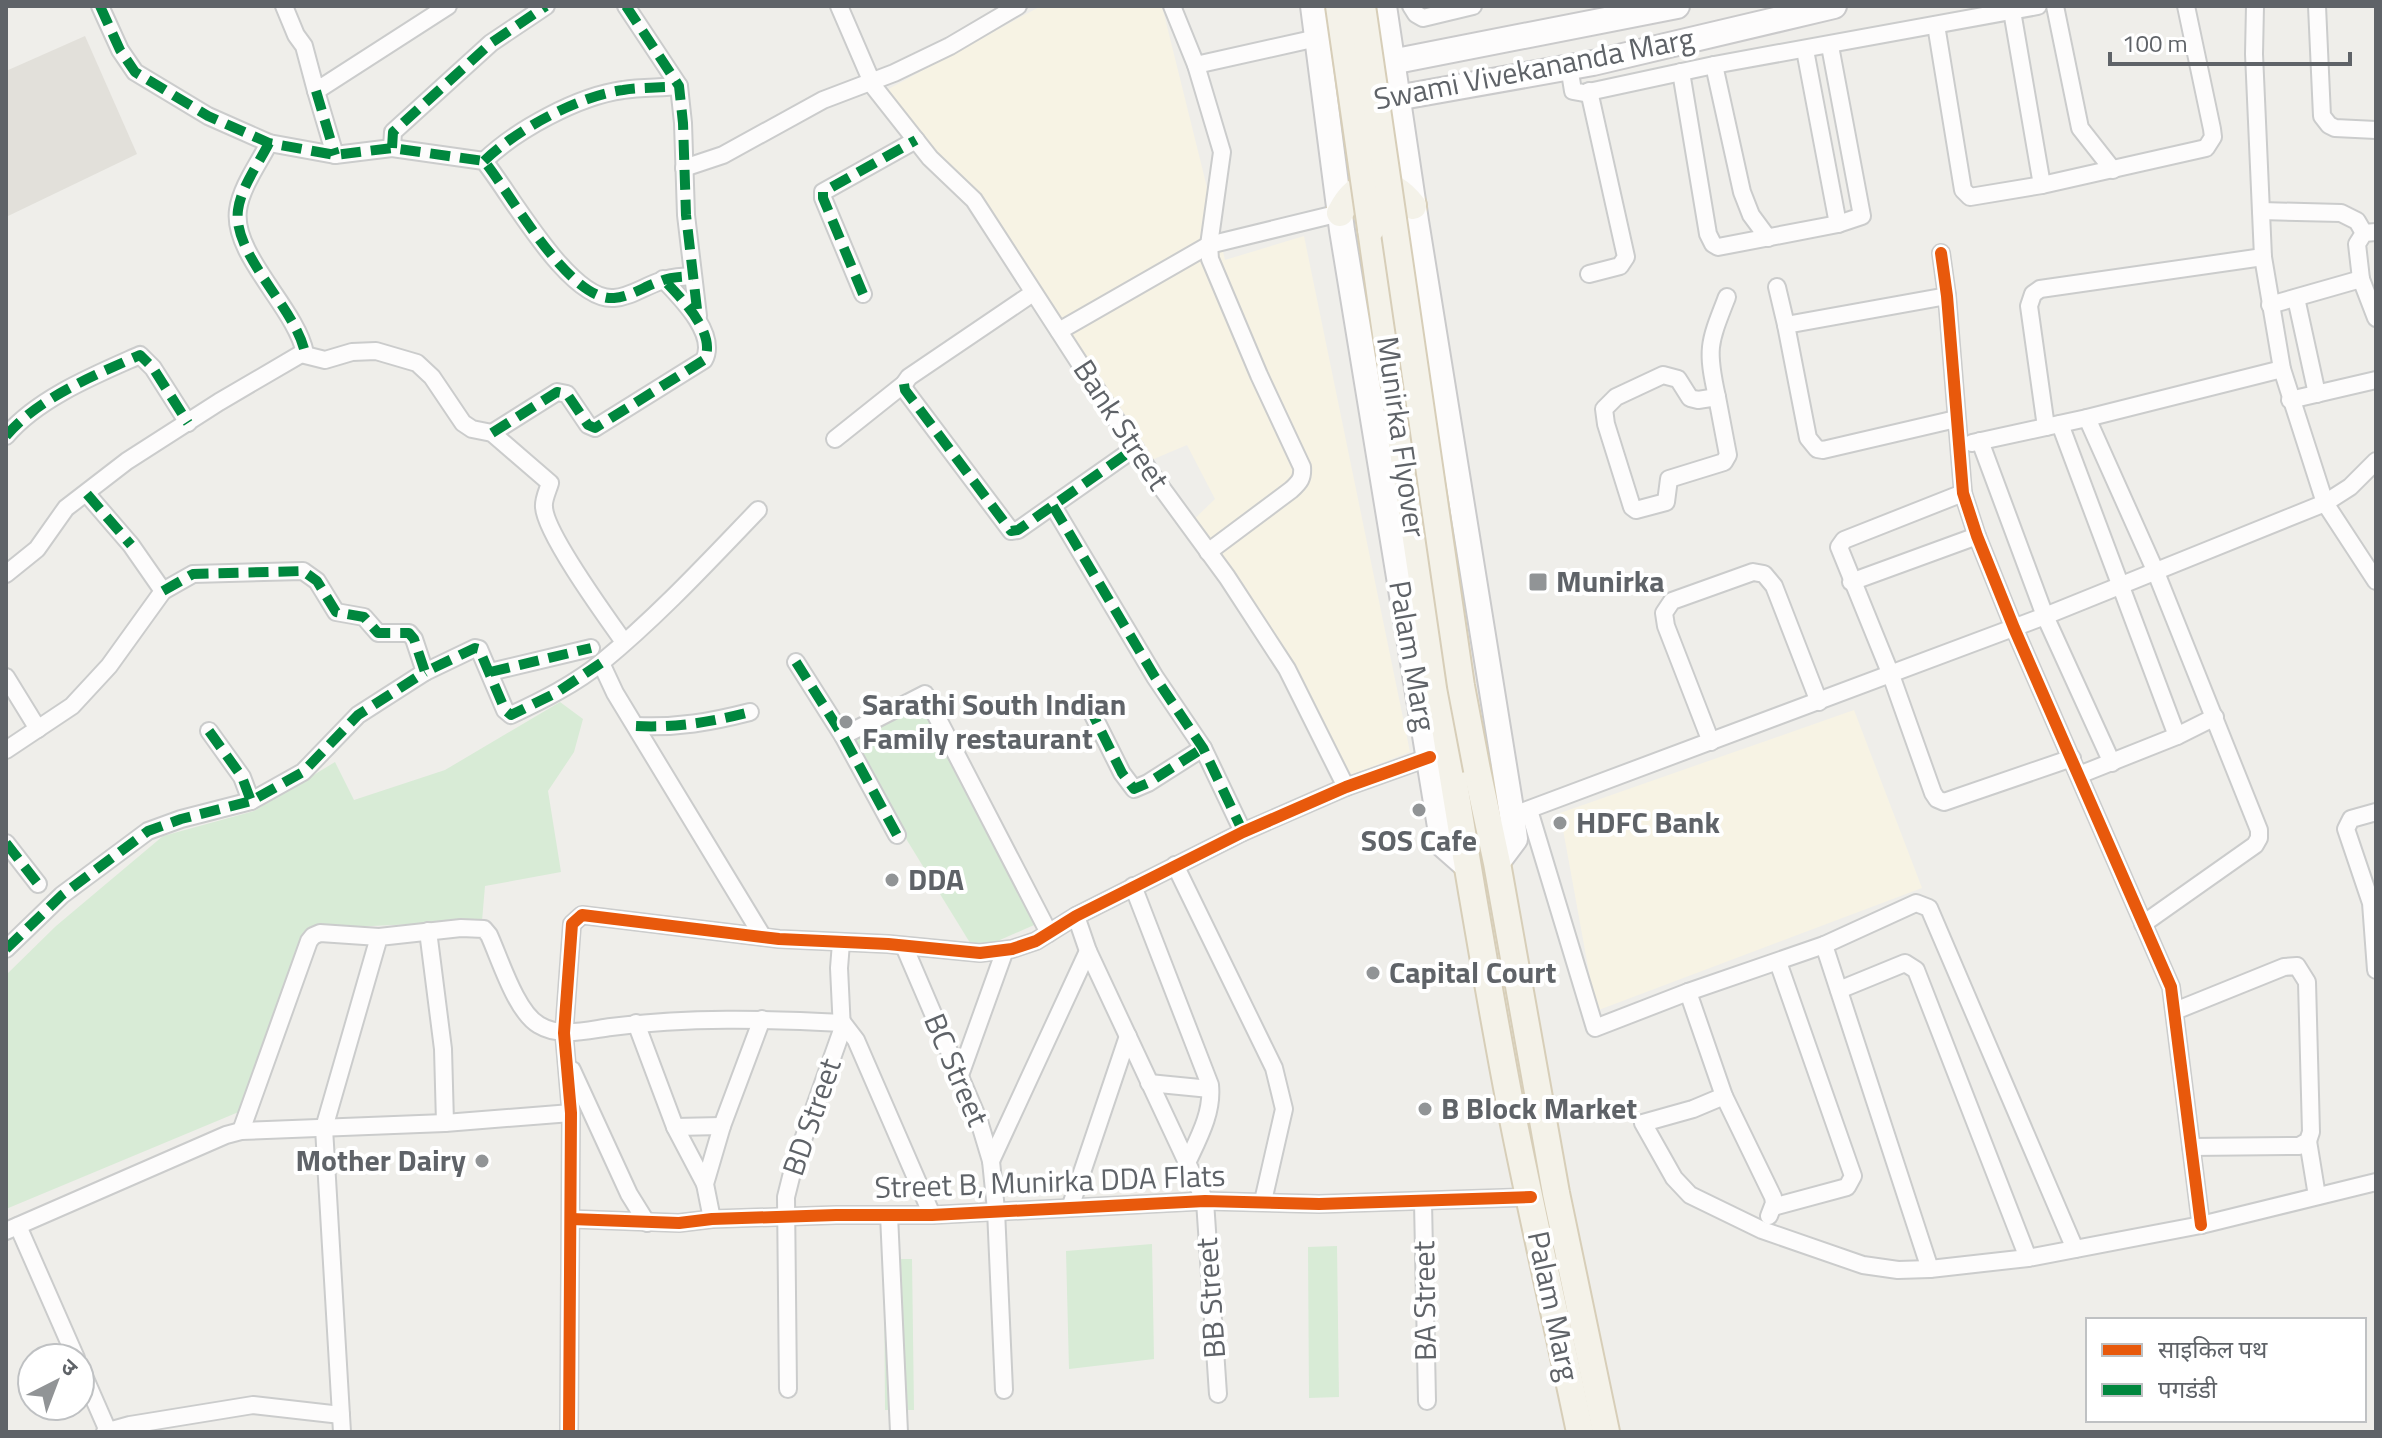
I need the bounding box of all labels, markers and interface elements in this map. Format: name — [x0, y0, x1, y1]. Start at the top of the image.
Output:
street label: Swami Vivekananda Marg — [1370, 14, 1698, 122]
scale bar — [2110, 16, 2350, 66]
text: 100 m — [2122, 25, 2188, 61]
street label: Munirka Flyover — [1365, 333, 1439, 540]
street label: Bank Street — [1062, 350, 1182, 499]
place label: Munirka — [1556, 558, 1665, 604]
marker: Munirka — [1527, 571, 1549, 593]
street label: Palam Marg — [1377, 577, 1449, 735]
place label: Sarathi South Indian Family restaurant — [862, 681, 1126, 761]
marker: Sarathi South Indian Family restaurant — [837, 713, 855, 731]
place label: HDFC Bank — [1576, 799, 1720, 845]
marker: SOS Cafe — [1410, 801, 1428, 819]
marker: HDFC Bank — [1551, 814, 1569, 832]
place label: SOS Cafe — [1361, 817, 1477, 863]
place label: DDA — [908, 856, 964, 902]
marker: DDA — [883, 871, 901, 889]
place label: Capital Court — [1389, 949, 1556, 995]
marker: Capital Court — [1364, 964, 1382, 982]
street label: BC Street — [913, 1006, 1001, 1134]
street label: BD Street — [769, 1051, 853, 1182]
place label: B Block Market — [1441, 1085, 1637, 1131]
marker: B Block Market — [1416, 1100, 1434, 1118]
place label: Mother Dairy — [296, 1137, 466, 1183]
marker: Mother Dairy — [473, 1152, 491, 1170]
street label: Street B, Munirka DDA Flats — [874, 1152, 1226, 1210]
street label: Palam Marg — [1516, 1227, 1592, 1385]
street label: BB Street — [1183, 1236, 1237, 1360]
street label: BA Street — [1400, 1240, 1448, 1361]
legend — [2086, 1318, 2366, 1422]
text: साइकिल पथ — [2158, 1331, 2268, 1367]
north arrow — [16, 1342, 96, 1422]
text: उ — [53, 1350, 86, 1385]
text: पगडंडी — [2158, 1371, 2218, 1407]

